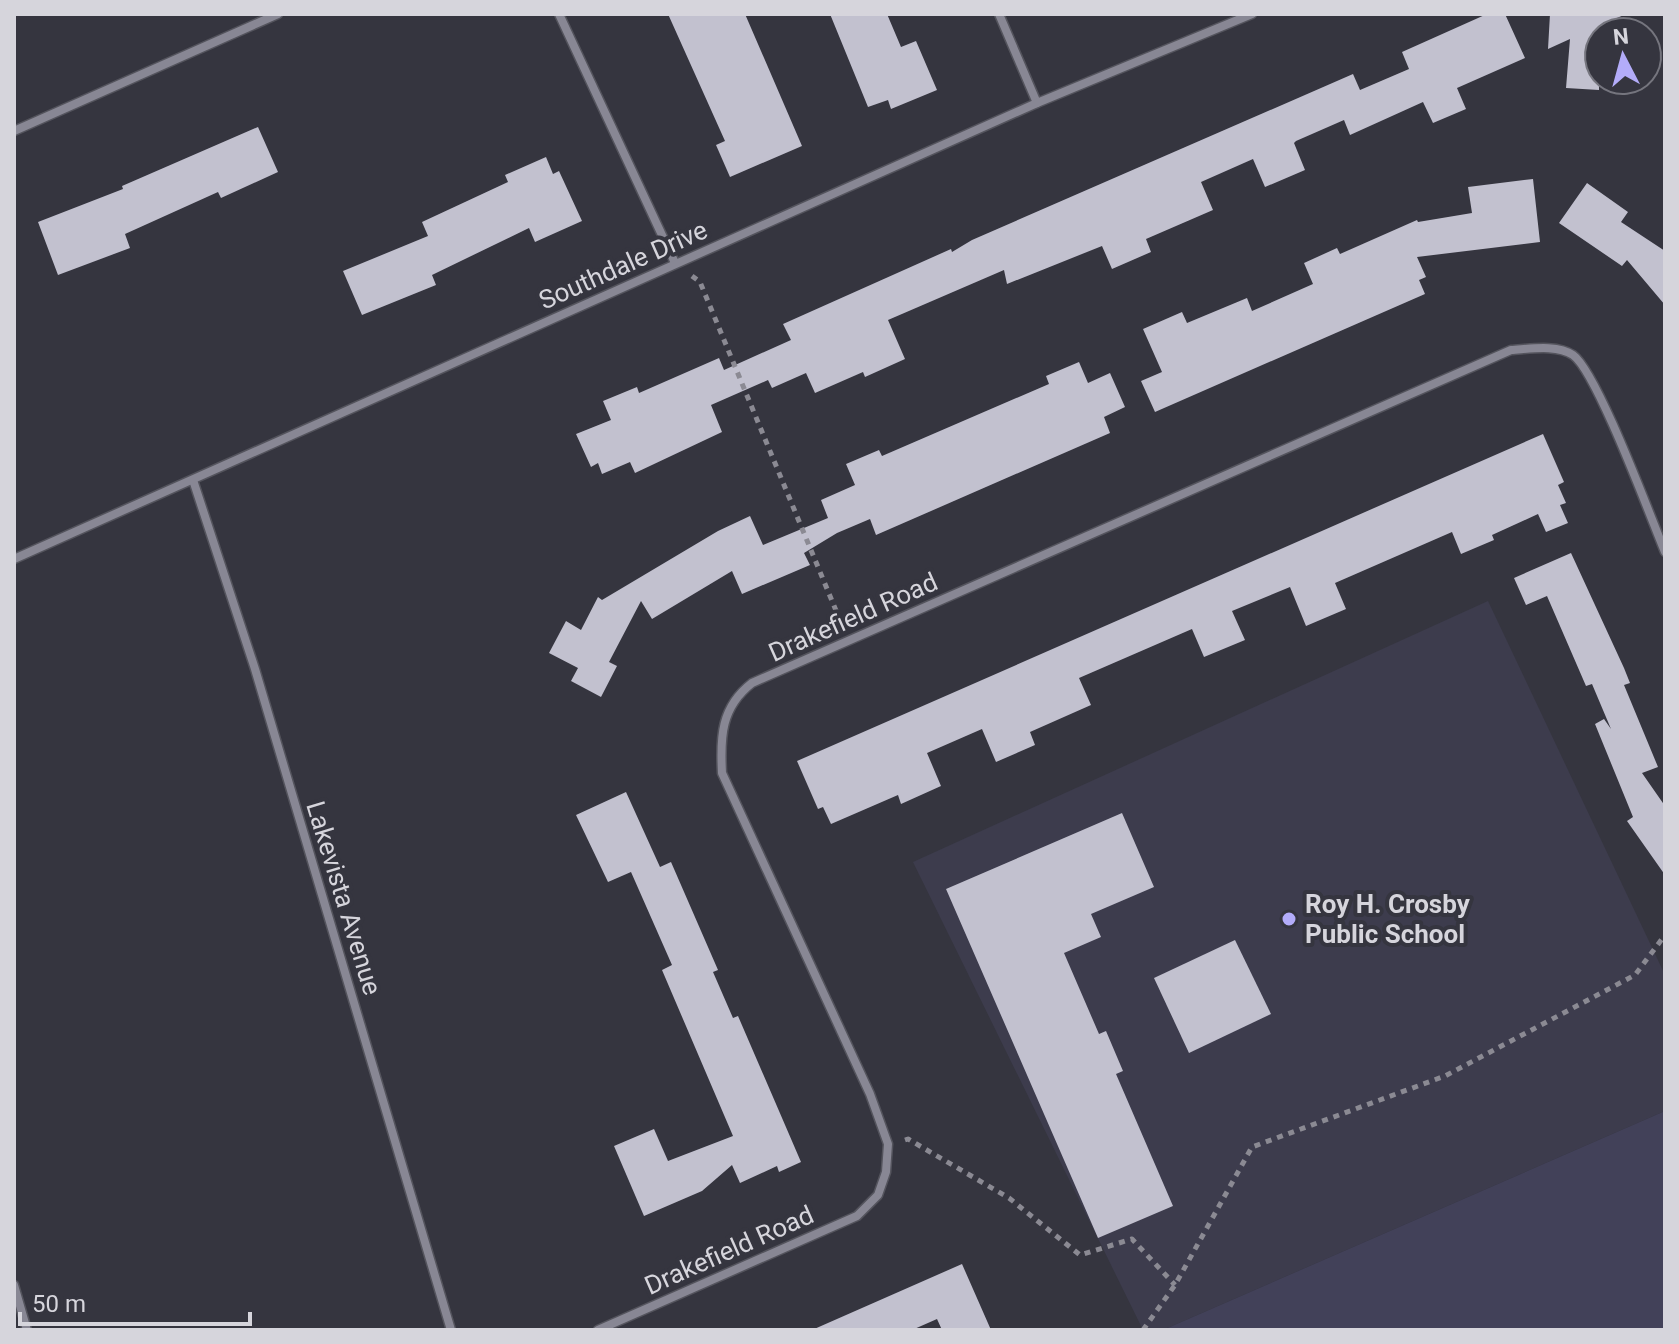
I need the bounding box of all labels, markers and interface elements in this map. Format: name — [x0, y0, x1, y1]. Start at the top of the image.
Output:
north arrow — [1583, 16, 1663, 96]
text: N — [1612, 23, 1630, 50]
street label: Southdale Drive — [534, 214, 712, 316]
street label: Drakefield Road — [764, 566, 942, 668]
street label: Lakevista Avenue — [300, 797, 388, 999]
place label: Roy H. Crosby Public School — [1305, 889, 1471, 949]
marker: Roy H. Crosby Public School — [1280, 910, 1298, 928]
street label: Drakefield Road — [640, 1199, 818, 1301]
scale bar — [20, 1276, 250, 1326]
text: 50 m — [32, 1290, 86, 1318]

